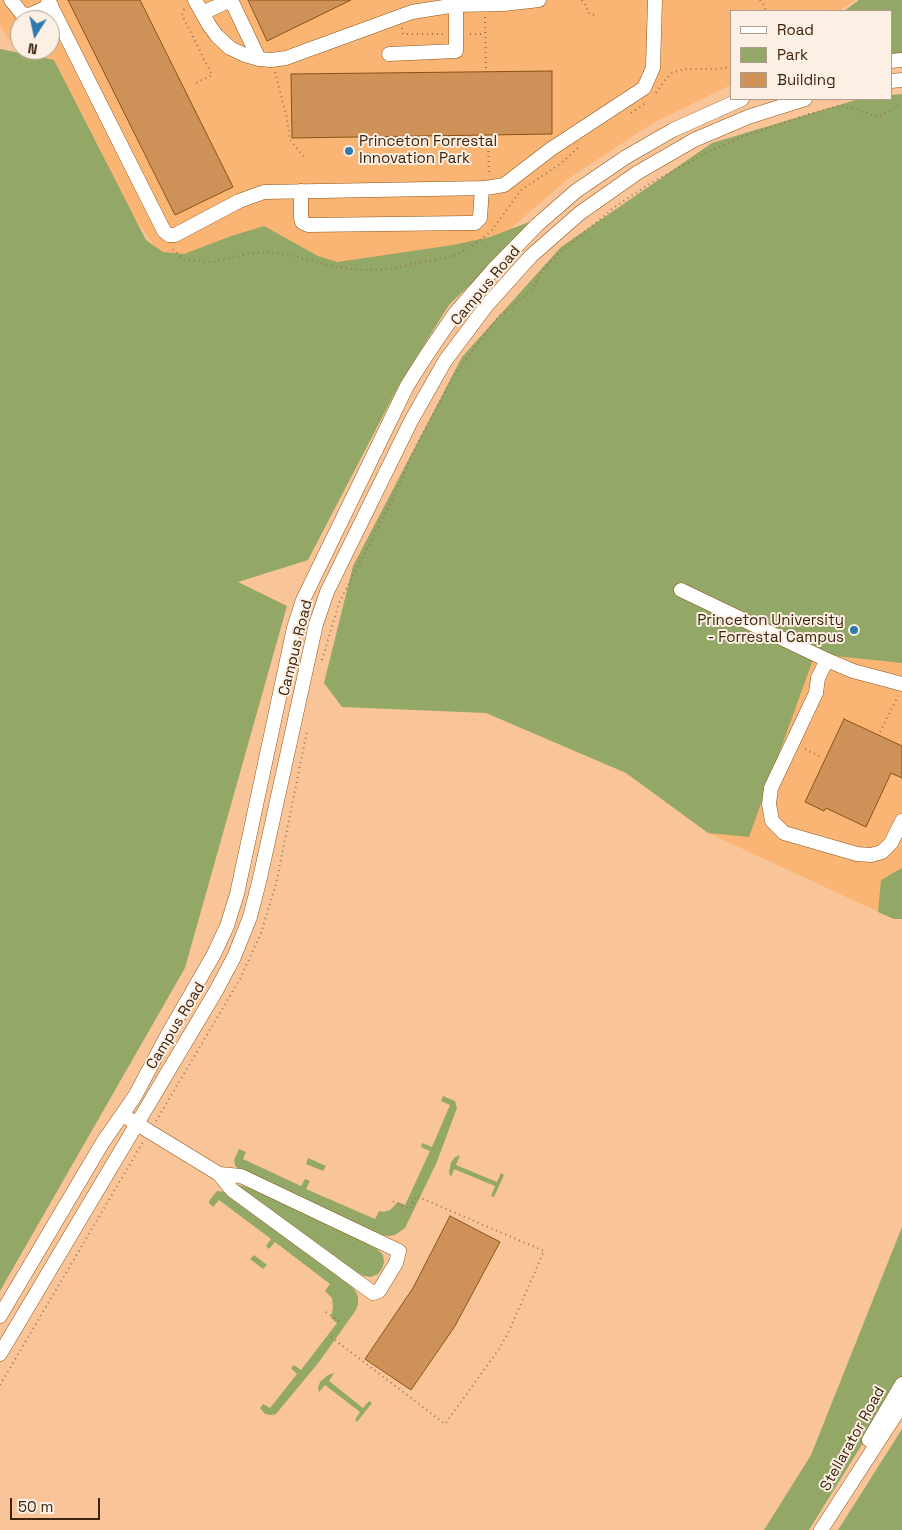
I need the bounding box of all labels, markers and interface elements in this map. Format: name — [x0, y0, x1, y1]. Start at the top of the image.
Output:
north arrow — [10, 10, 60, 60]
legend — [730, 10, 892, 100]
text: Road — [777, 20, 814, 39]
text: N — [26, 39, 39, 58]
text: Park — [777, 45, 808, 64]
text: Building — [777, 70, 836, 89]
place label: Princeton Forrestal Innovation Park — [359, 133, 497, 168]
marker: Princeton Forrestal Innovation Park — [343, 145, 355, 157]
street label: Campus Road — [447, 242, 525, 330]
street label: Campus Road — [275, 598, 317, 698]
place label: Princeton University - Forrestal Campus — [697, 612, 844, 647]
marker: Princeton University - Forrestal Campus — [848, 624, 860, 636]
street label: Campus Road — [143, 979, 209, 1073]
street label: Stellarator Road — [817, 1384, 889, 1494]
scale bar — [12, 1488, 102, 1520]
text: 50 m — [18, 1497, 53, 1516]

